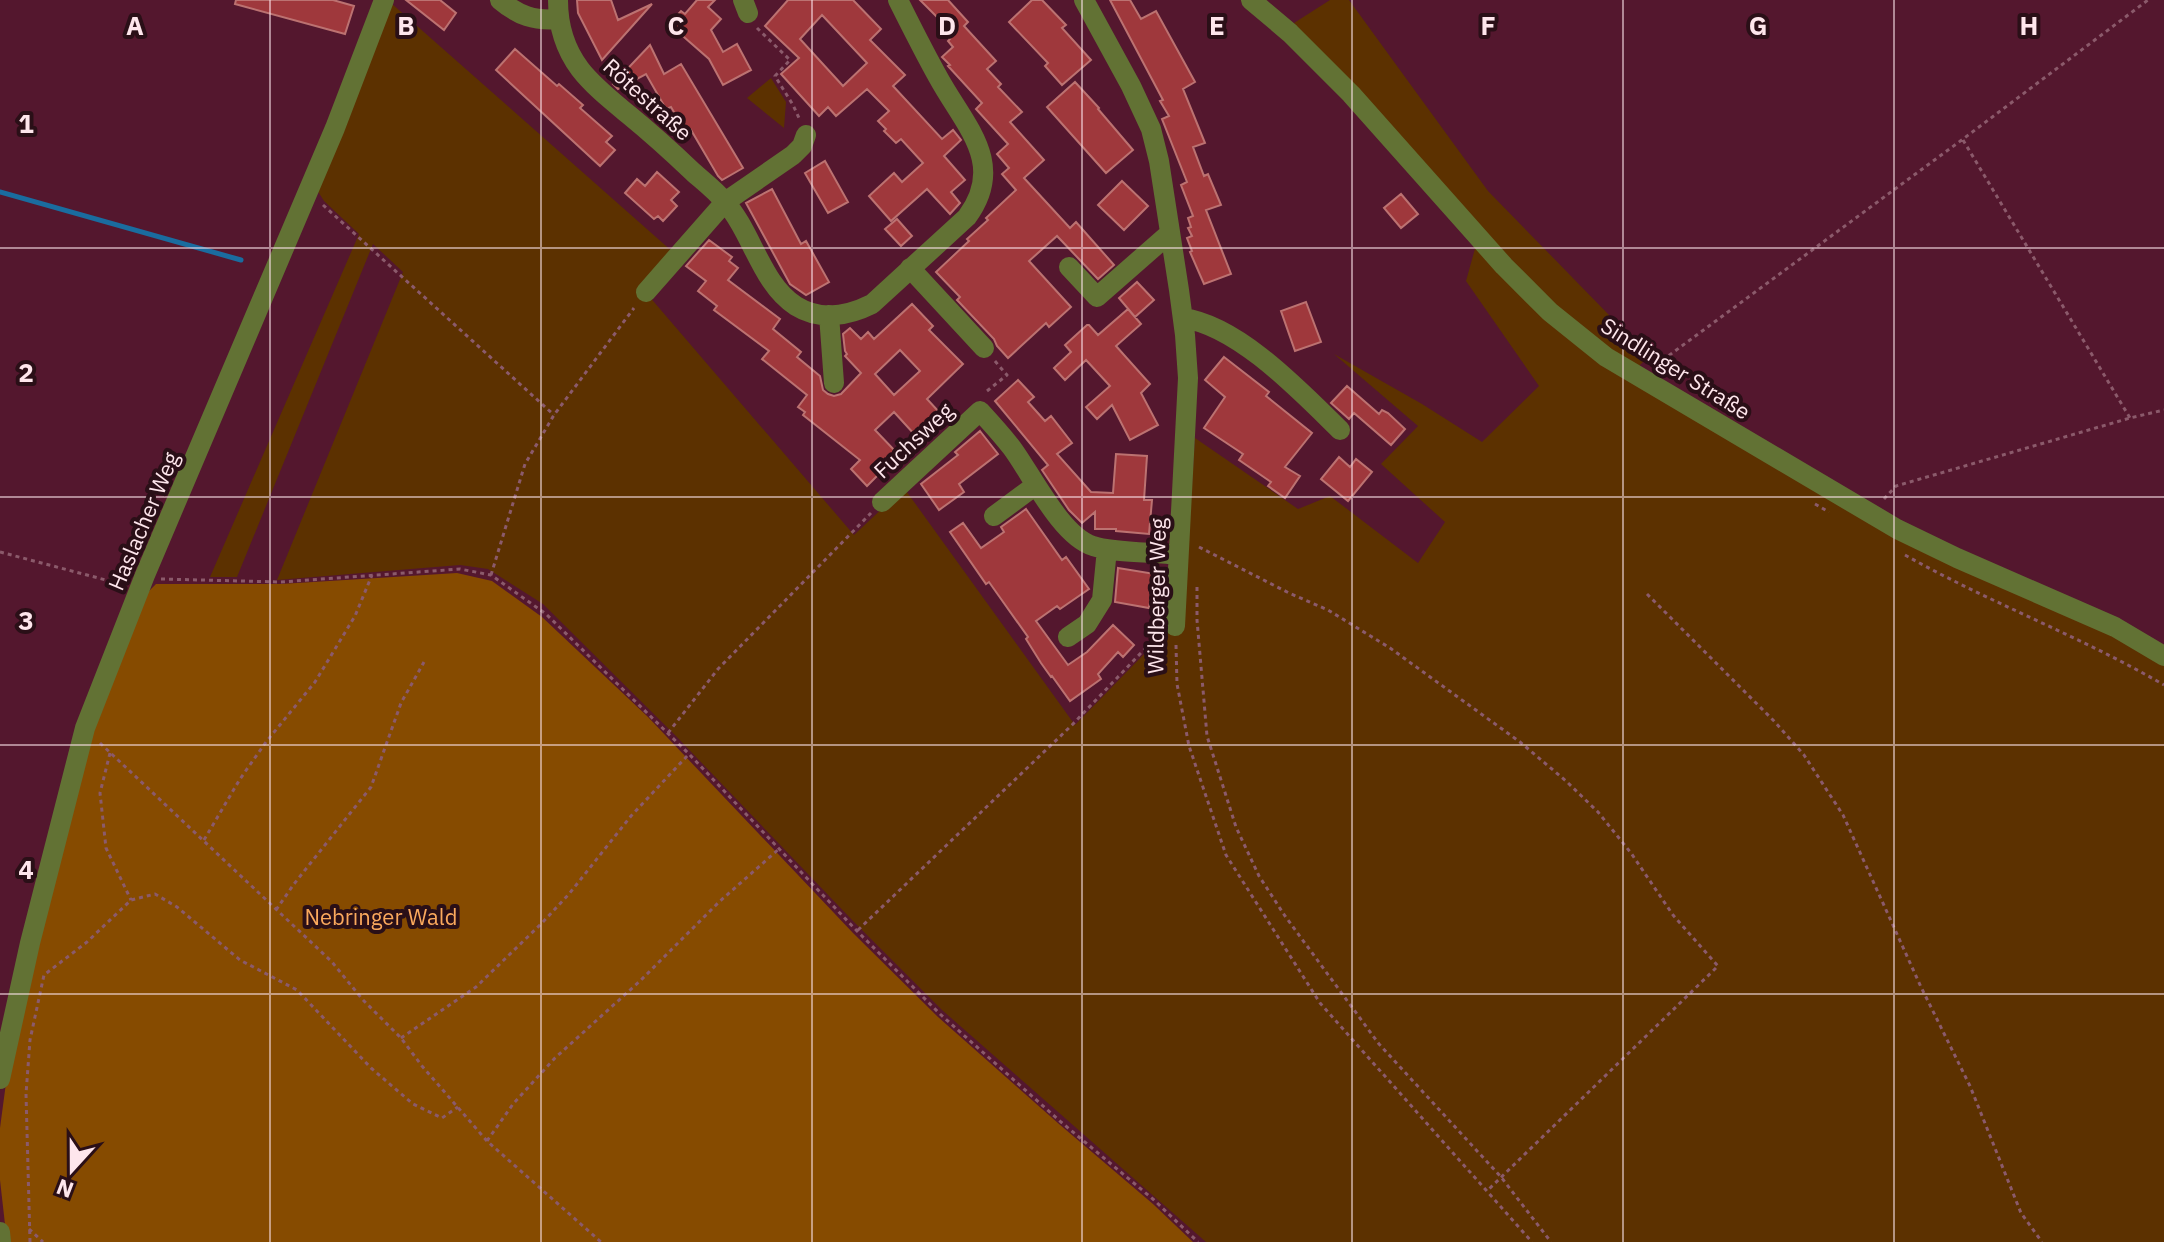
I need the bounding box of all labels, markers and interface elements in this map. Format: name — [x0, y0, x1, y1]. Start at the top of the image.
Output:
text: A — [126, 8, 144, 42]
text: B — [397, 8, 415, 42]
text: C — [668, 8, 685, 42]
text: D — [938, 8, 956, 42]
text: E — [1209, 8, 1225, 42]
text: F — [1480, 8, 1496, 42]
text: G — [1749, 8, 1767, 42]
text: H — [2020, 8, 2038, 42]
street label: Rötestraße — [597, 51, 699, 147]
text: 1 — [18, 106, 34, 140]
street label: Sindlinger Straße — [1596, 310, 1756, 426]
text: 2 — [18, 355, 34, 389]
street label: Fuchsweg — [867, 395, 959, 484]
street label: Haslacher Weg — [101, 447, 185, 595]
street label: Wildberger Weg — [1140, 517, 1172, 674]
text: 3 — [18, 603, 34, 637]
text: 4 — [18, 852, 34, 886]
park label: Nebringer Wald — [304, 902, 458, 931]
north arrow — [32, 1130, 112, 1210]
text: N — [52, 1173, 77, 1206]

